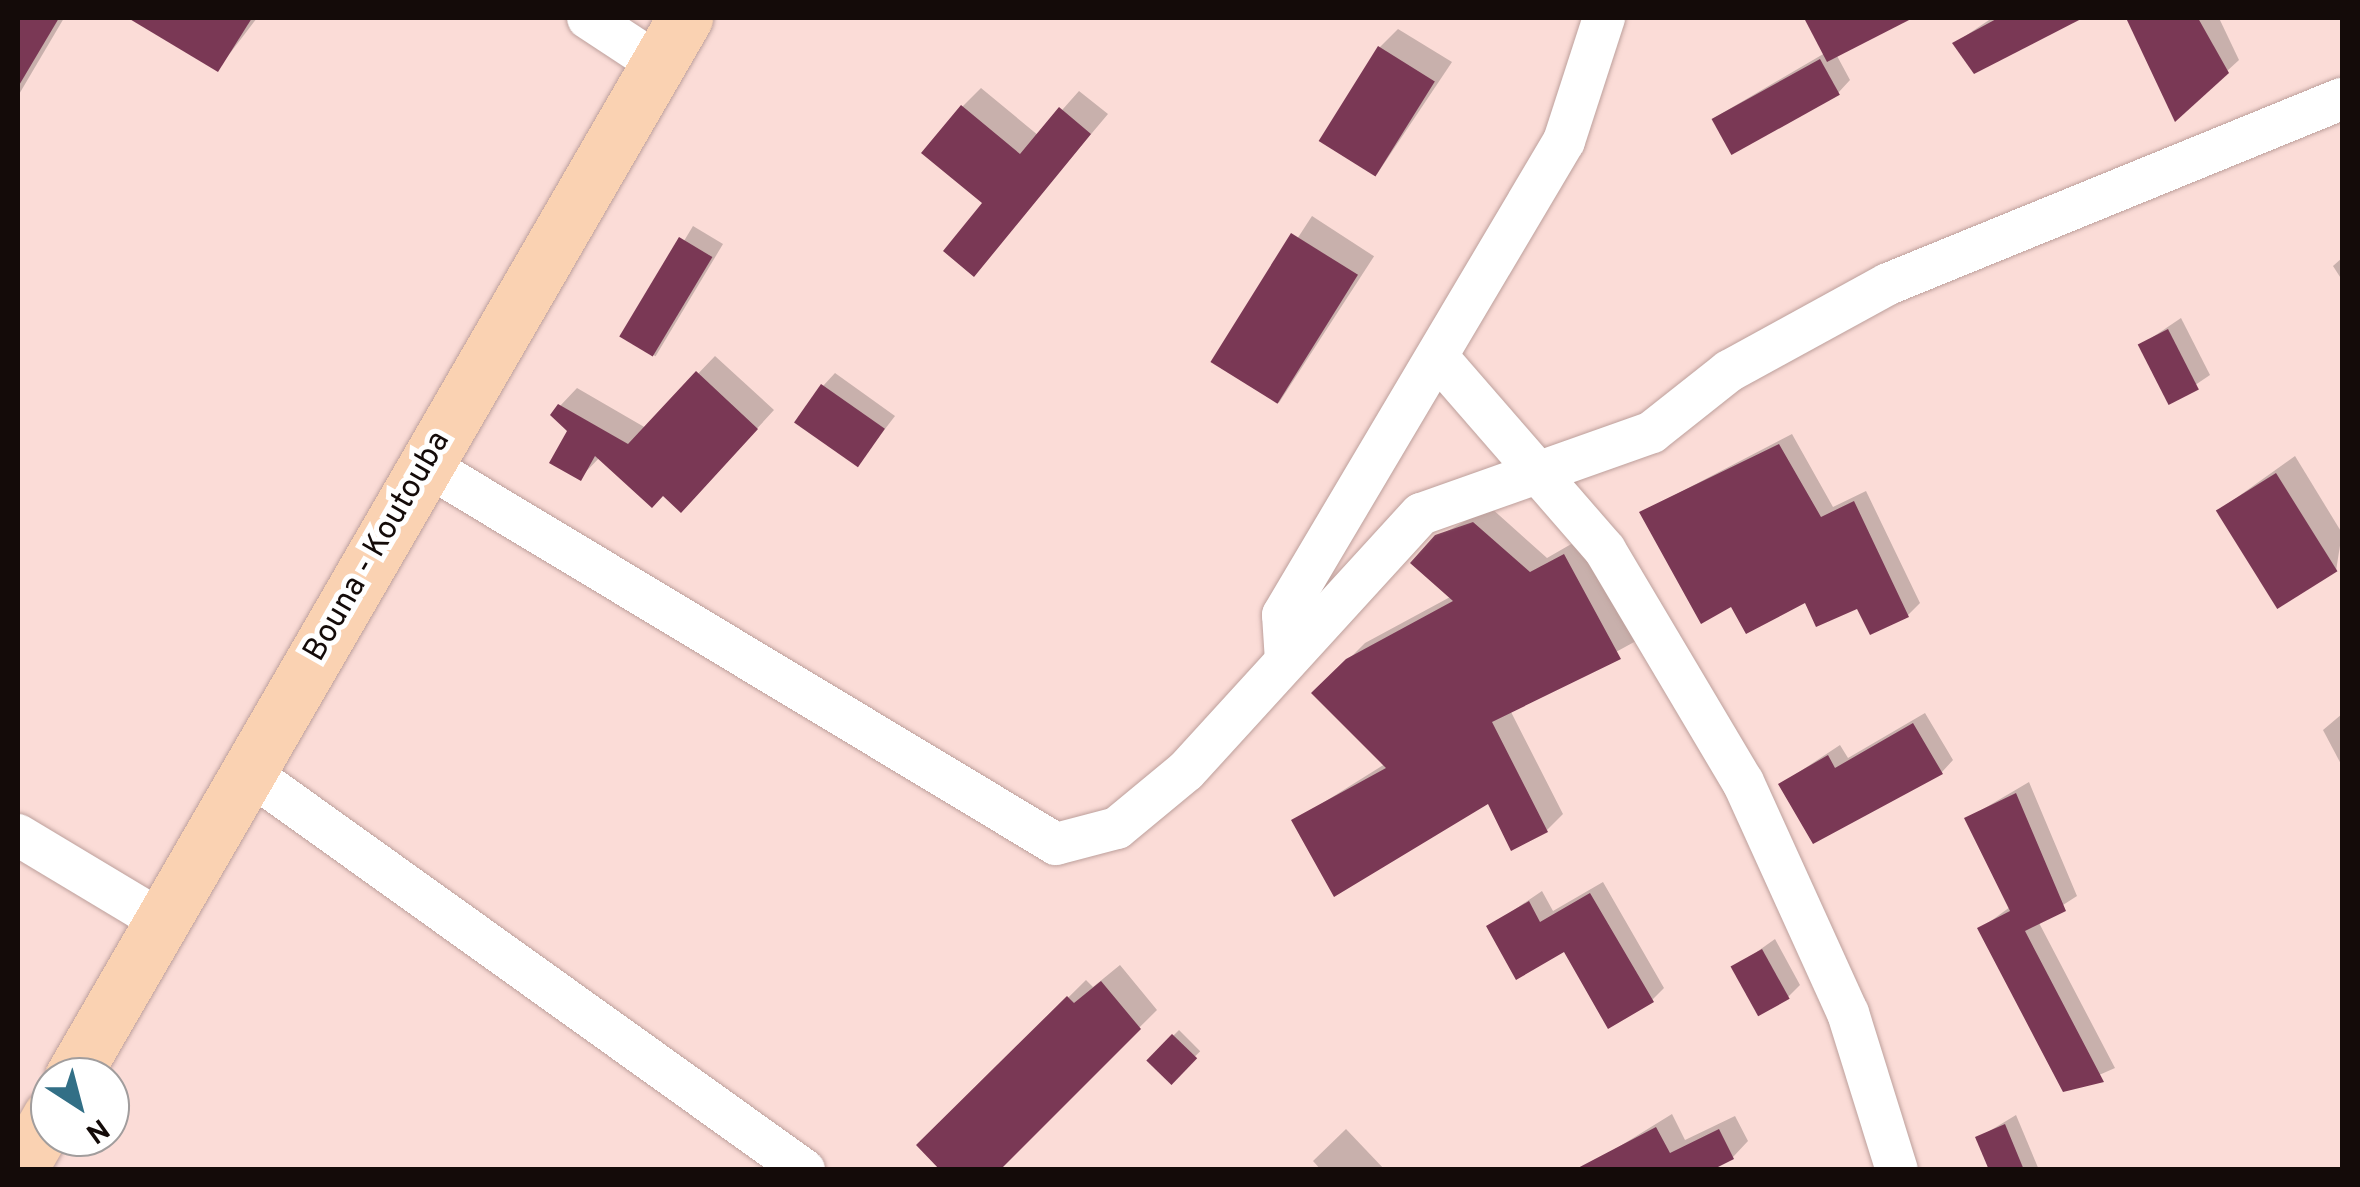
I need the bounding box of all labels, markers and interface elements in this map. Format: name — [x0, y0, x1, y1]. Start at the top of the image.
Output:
street label: Bouna - Koutouba — [297, 425, 459, 669]
north arrow — [30, 1057, 130, 1157]
text: N — [78, 1109, 115, 1150]

